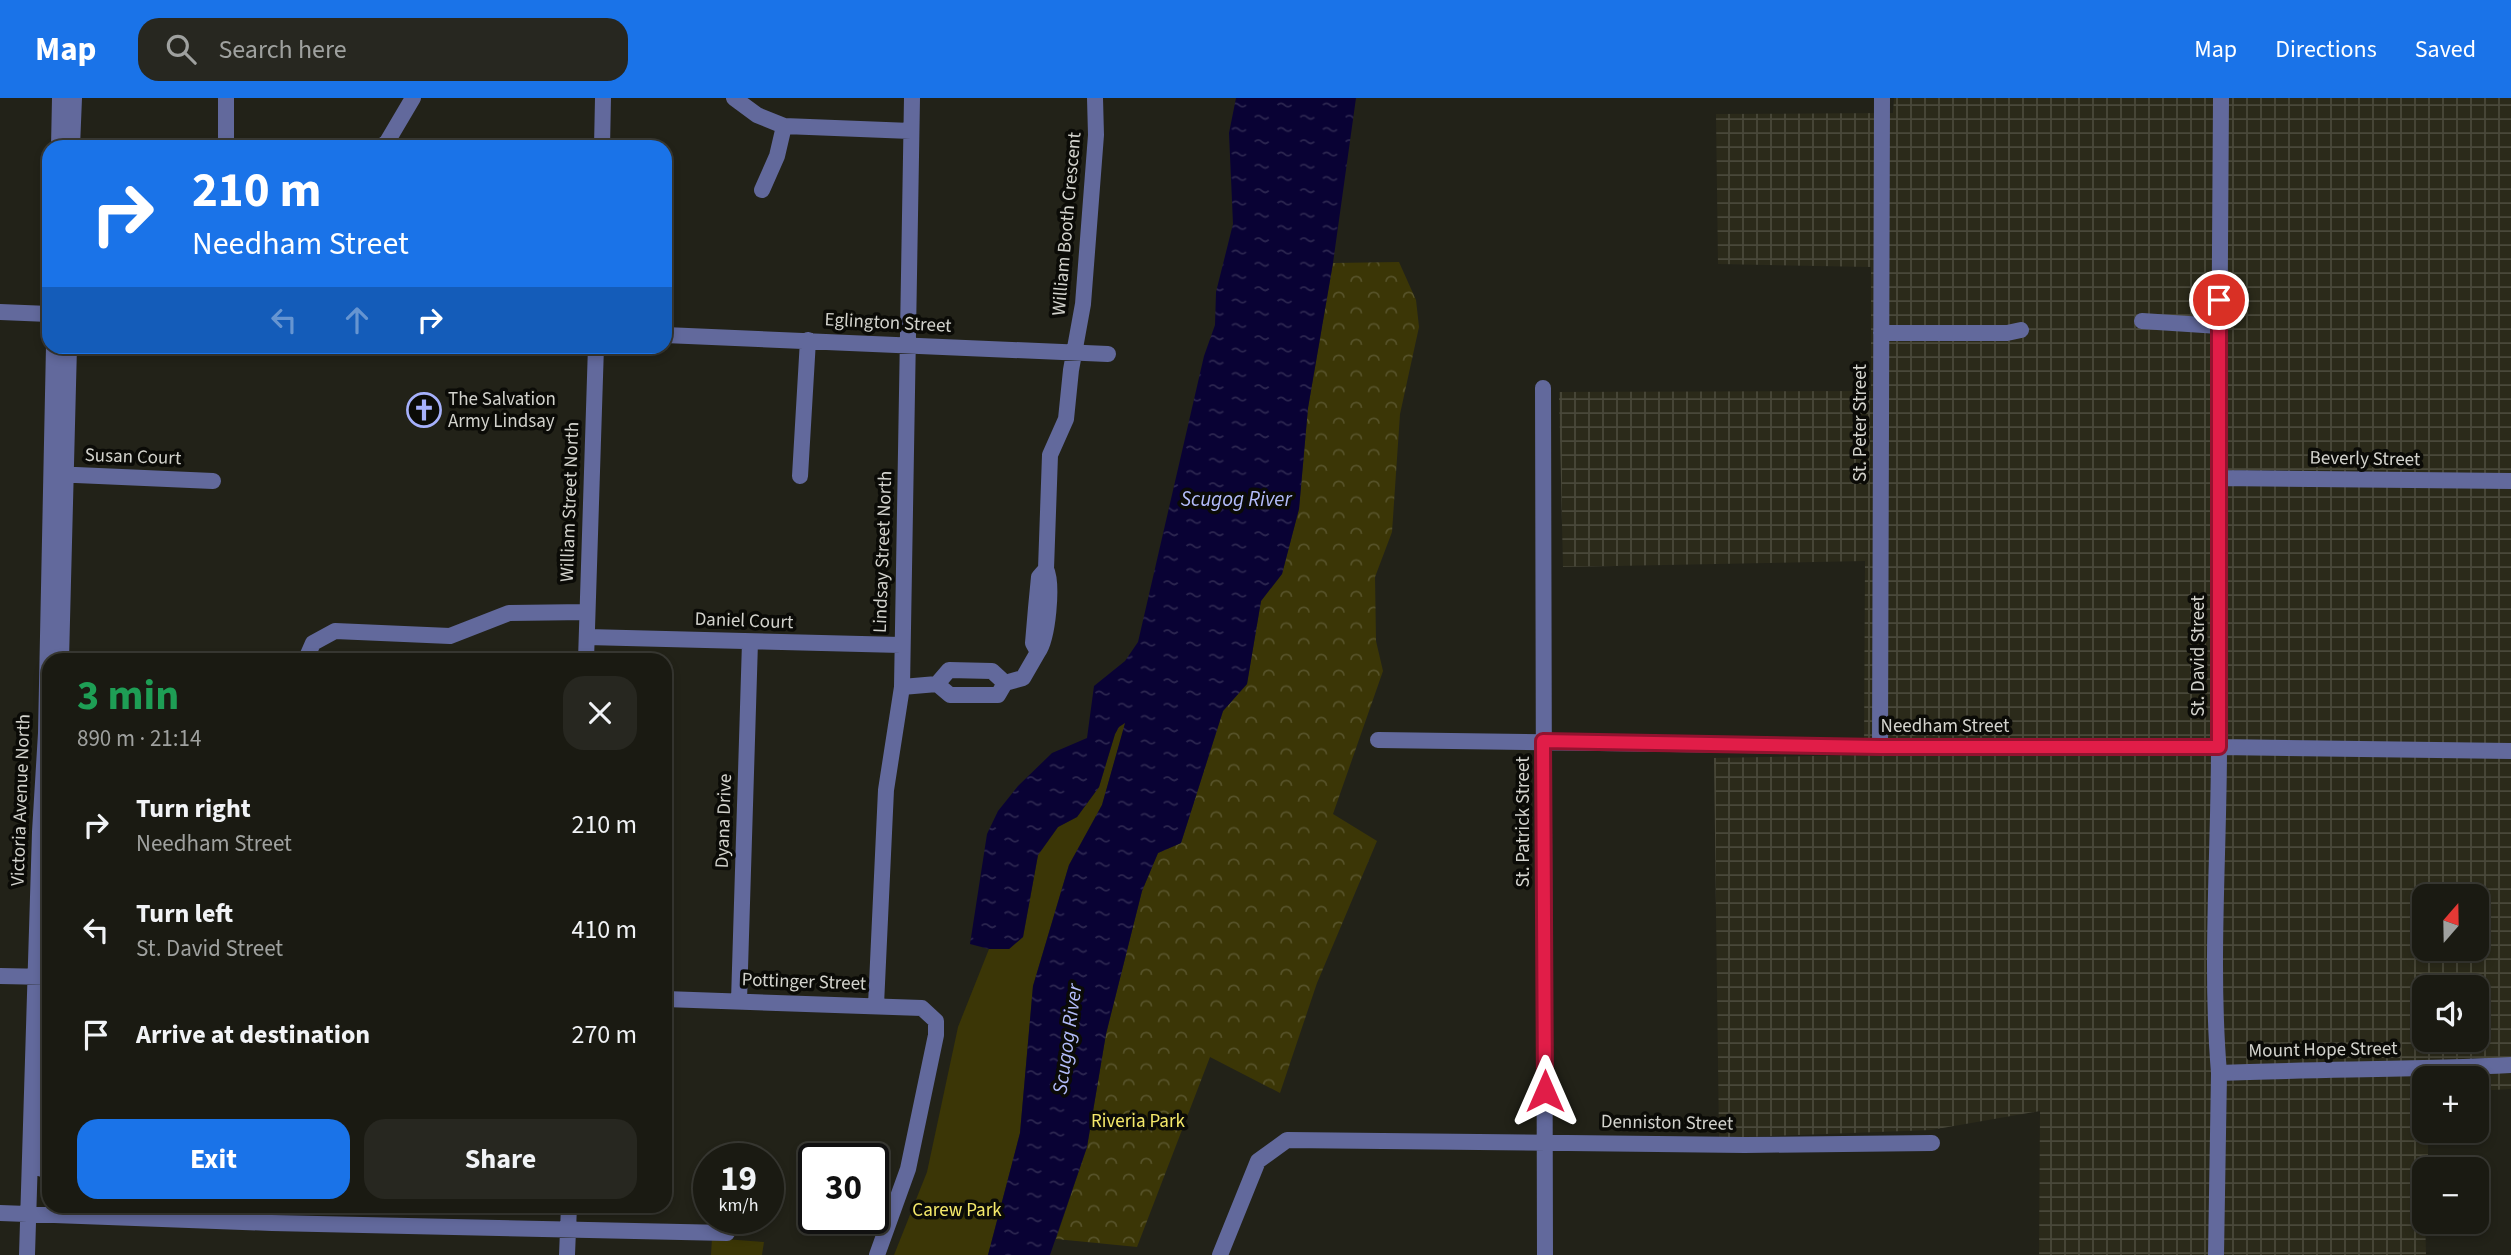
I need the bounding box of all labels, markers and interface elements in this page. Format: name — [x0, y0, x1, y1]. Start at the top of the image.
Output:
search box — [138, 18, 628, 81]
text: Map — [35, 26, 96, 73]
icon: search — [162, 30, 200, 68]
text: Search here — [218, 31, 347, 68]
text: Map — [2194, 32, 2237, 67]
text: Directions — [2275, 32, 2377, 67]
text: Saved — [2415, 32, 2476, 67]
street label: William Booth Crescent — [1046, 130, 1089, 317]
text: 210 m — [192, 156, 321, 226]
icon: right — [77, 168, 168, 259]
text: Needham Street — [192, 221, 409, 267]
pin — [2189, 270, 2249, 330]
icon: arrive — [2200, 281, 2238, 319]
icon: left — [265, 301, 303, 339]
icon: ahead — [338, 301, 376, 339]
icon: right — [411, 301, 449, 339]
street label: Eglington Street — [824, 306, 953, 340]
street label: St. Peter Street — [1847, 363, 1874, 482]
place label: The Salvation Army Lindsay — [448, 386, 556, 435]
church icon: The Salvation Army Lindsay — [405, 391, 443, 429]
street label: William Street North — [554, 421, 586, 583]
street label: Susan Court — [84, 442, 182, 472]
street label: Beverly Street — [2309, 445, 2421, 473]
street label: Lindsay Street North — [867, 470, 899, 634]
water label: Scugog River — [1180, 484, 1292, 514]
street label: St. David Street — [2185, 595, 2212, 717]
street label: Daniel Court — [694, 606, 794, 636]
text: 3 min — [77, 666, 179, 726]
button: close — [563, 676, 637, 750]
street label: Victoria Avenue North — [5, 713, 37, 887]
street label: Needham Street — [1881, 713, 2010, 740]
text: 890 m · 21:14 — [77, 722, 201, 755]
street label: St. Patrick Street — [1510, 756, 1537, 888]
street label: Dyana Drive — [709, 773, 739, 869]
text: Turn right — [136, 790, 251, 827]
icon: right — [77, 806, 115, 844]
text: 210 m — [571, 806, 637, 843]
text: Needham Street — [136, 827, 292, 860]
north arrow — [2412, 884, 2488, 961]
map controls — [2412, 884, 2489, 1234]
text: Turn left — [136, 895, 233, 932]
icon: left — [77, 911, 115, 949]
text: 410 m — [571, 911, 637, 948]
text: St. David Street — [136, 932, 283, 965]
street label: Pottinger Street — [741, 966, 867, 998]
button: sound — [2412, 975, 2489, 1052]
water label: Scugog River — [1044, 981, 1090, 1096]
icon: arrive — [77, 1016, 115, 1054]
text: Arrive at destination — [136, 1016, 370, 1053]
text: 270 m — [571, 1016, 637, 1053]
street label: Mount Hope Street — [2248, 1035, 2398, 1065]
position arrow — [1508, 1054, 1582, 1128]
button: + — [2412, 1066, 2489, 1143]
park label: Riveria Park — [1091, 1108, 1186, 1135]
street label: Denniston Street — [1601, 1108, 1734, 1138]
button: Exit — [77, 1119, 350, 1199]
button: Share — [364, 1119, 637, 1199]
speed limit sign: 30 — [798, 1143, 889, 1234]
text: 19 — [720, 1154, 757, 1204]
button: − — [2412, 1157, 2489, 1234]
text: km/h — [719, 1193, 758, 1218]
park label: Carew Park — [912, 1197, 1002, 1224]

